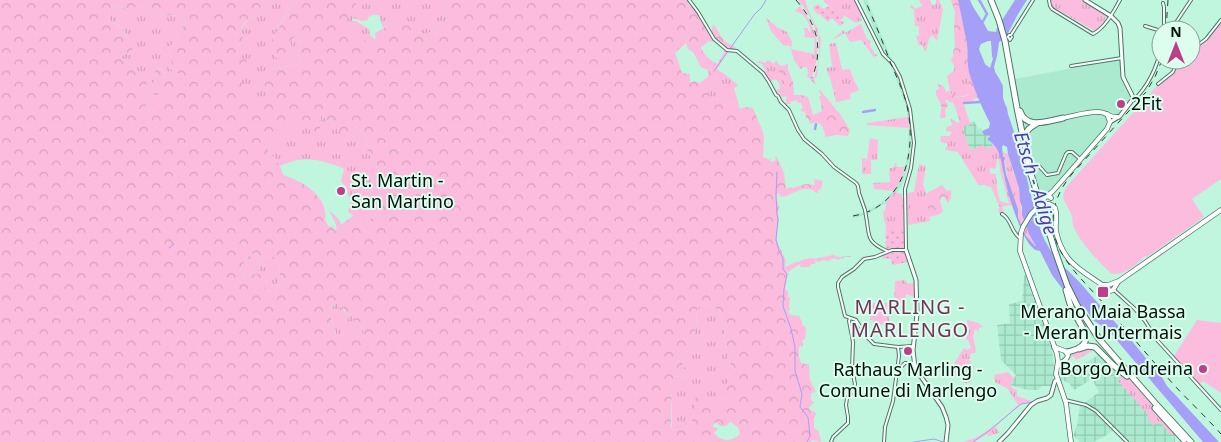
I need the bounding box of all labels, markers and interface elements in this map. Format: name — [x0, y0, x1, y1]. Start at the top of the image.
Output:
north arrow — [1151, 20, 1201, 70]
text: N — [1170, 22, 1182, 41]
place label: 2Fit — [1131, 91, 1162, 115]
marker: 2Fit — [1115, 98, 1127, 110]
water label: Etsch - Adige — [1008, 128, 1064, 238]
place label: St. Martin - San Martino — [351, 168, 454, 213]
marker: St. Martin - San Martino — [335, 185, 347, 197]
marker: Merano Maia Bassa - Meran Untermais — [1096, 285, 1110, 299]
district label: MARLING - MARLENGO — [851, 293, 969, 343]
place label: Merano Maia Bassa - Meran Untermais — [1020, 299, 1186, 344]
marker: Rathaus Marling - Comune di Marlengo — [902, 345, 914, 357]
place label: Borgo Andreina — [1060, 356, 1193, 380]
place label: Rathaus Marling - Comune di Marlengo — [819, 357, 997, 402]
marker: Borgo Andreina — [1197, 363, 1209, 375]

